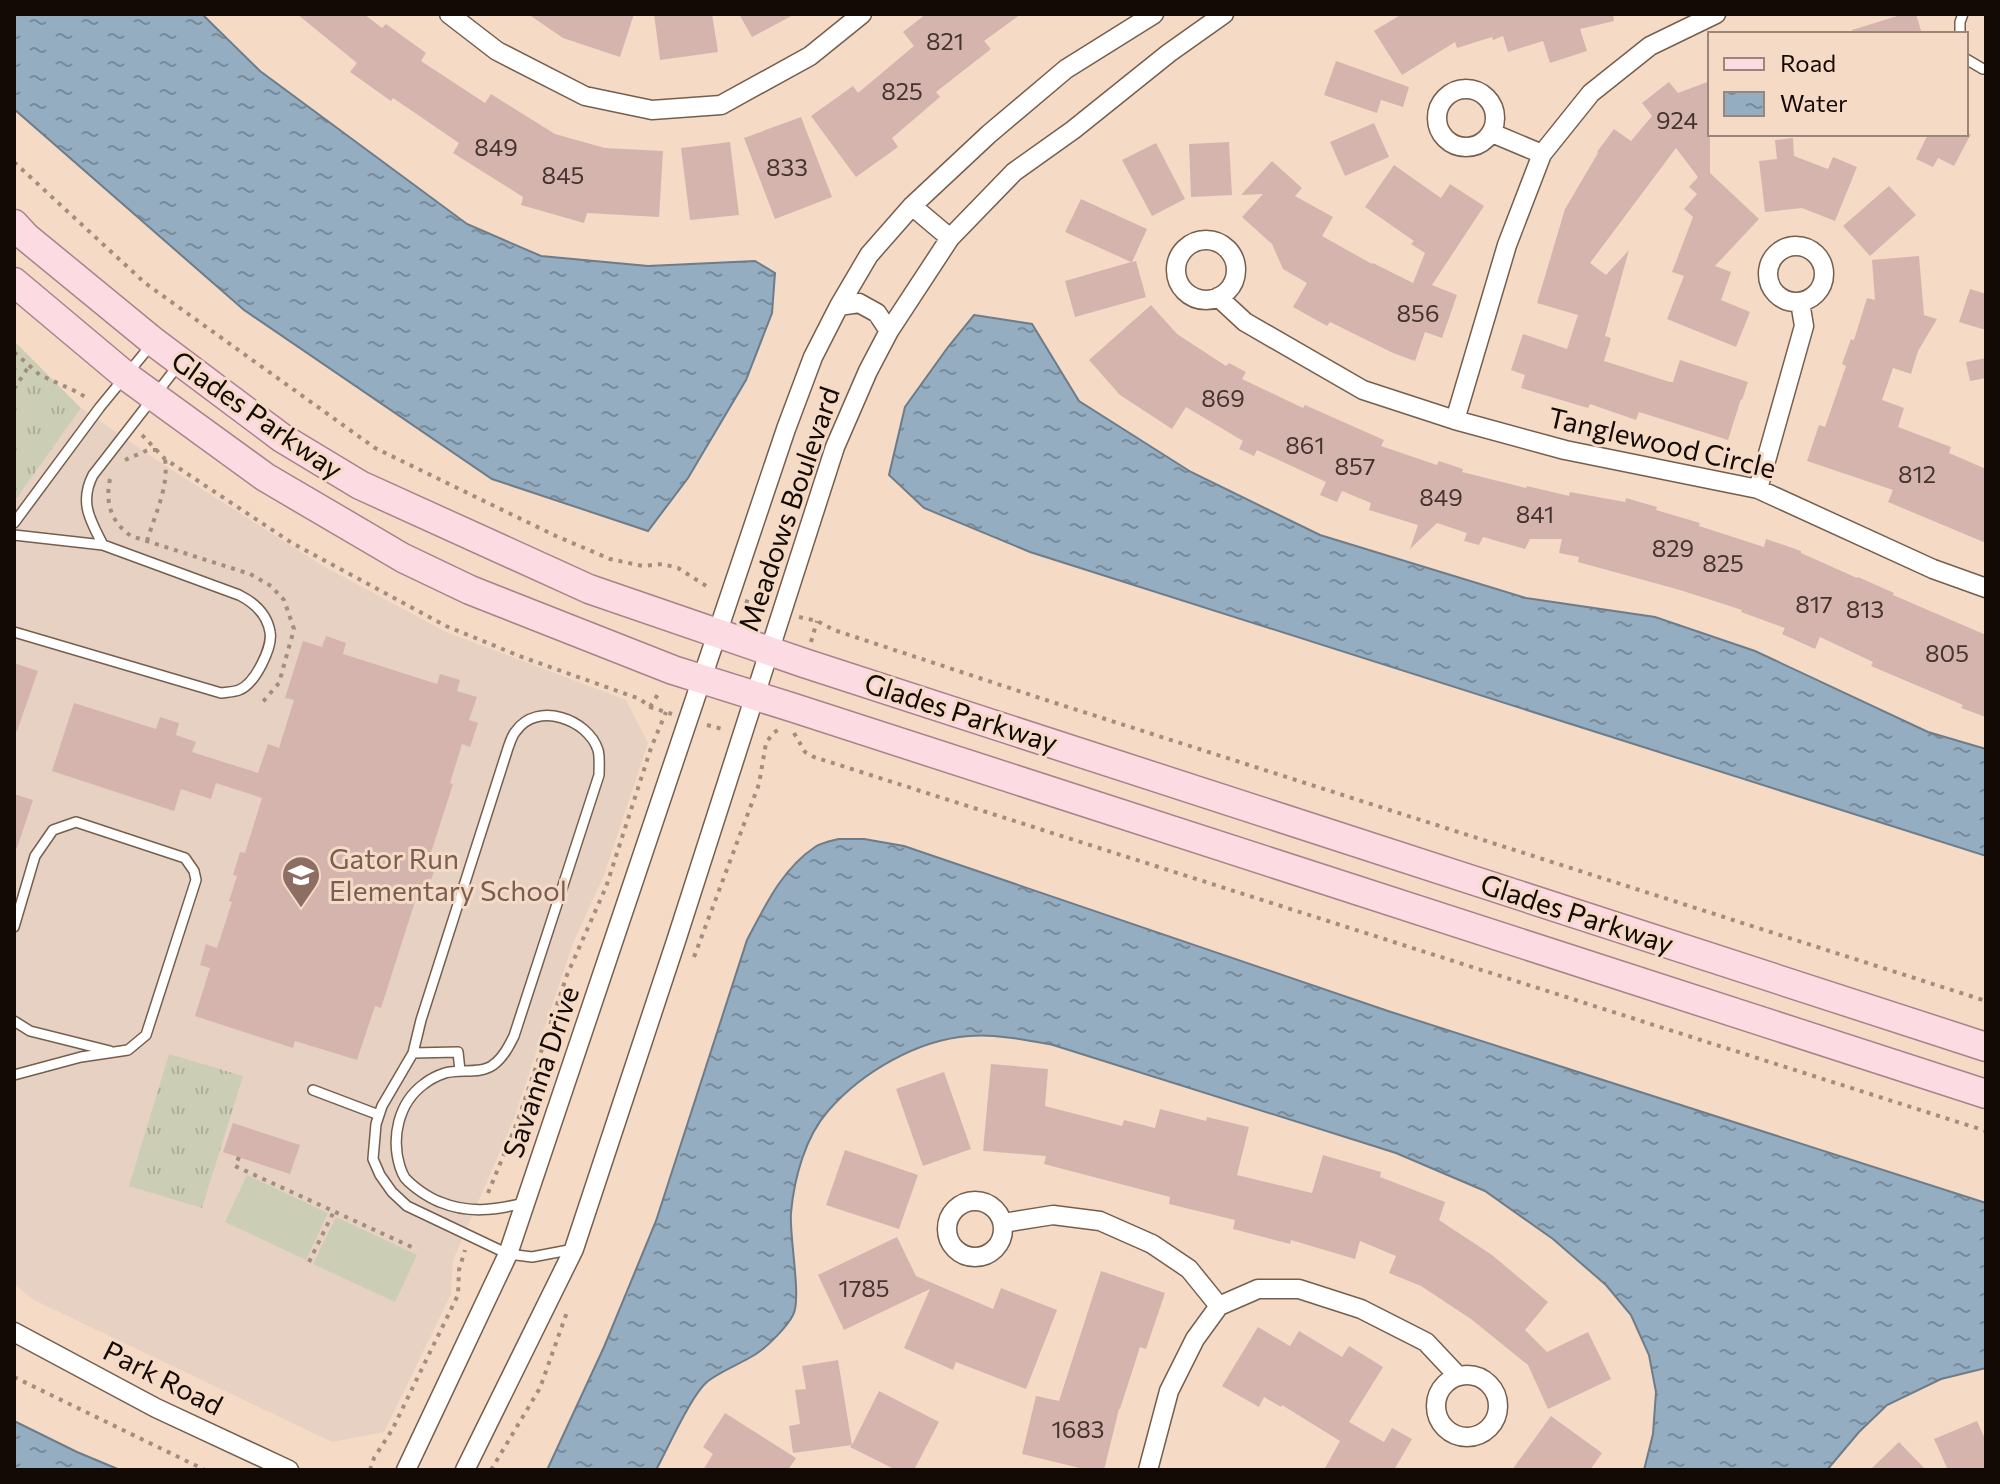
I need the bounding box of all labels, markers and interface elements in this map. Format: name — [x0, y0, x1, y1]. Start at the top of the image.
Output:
house number: 821 — [926, 26, 964, 55]
legend — [1708, 32, 1968, 136]
text: Road — [1780, 48, 1836, 77]
house number: 825 — [881, 76, 923, 105]
text: Water — [1780, 88, 1848, 117]
house number: 924 — [1656, 105, 1698, 134]
house number: 849 — [474, 132, 518, 161]
house number: 833 — [766, 152, 808, 181]
house number: 845 — [542, 160, 584, 189]
house number: 856 — [1397, 298, 1439, 327]
street label: Glades Parkway — [166, 343, 350, 486]
street label: Meadows Boulevard — [730, 382, 846, 636]
house number: 869 — [1201, 383, 1245, 412]
street label: Tanglewood Circle — [1545, 399, 1779, 485]
house number: 861 — [1285, 430, 1325, 459]
house number: 857 — [1334, 451, 1376, 480]
house number: 812 — [1898, 459, 1936, 488]
house number: 849 — [1419, 482, 1463, 511]
house number: 841 — [1516, 499, 1554, 528]
house number: 829 — [1652, 533, 1694, 562]
house number: 825 — [1702, 548, 1744, 577]
house number: 817 — [1795, 589, 1833, 618]
house number: 813 — [1846, 594, 1884, 623]
house number: 805 — [1925, 638, 1969, 667]
street label: Glades Parkway — [861, 665, 1062, 759]
place label: Gator Run Elementary School — [329, 841, 567, 907]
school or university icon: Gator Run Elementary School — [280, 854, 322, 909]
street label: Glades Parkway — [1477, 866, 1678, 960]
street label: Savanna Drive — [495, 981, 585, 1162]
house number: 1785 — [838, 1273, 890, 1302]
street label: Park Road — [98, 1333, 229, 1422]
house number: 1683 — [1051, 1414, 1105, 1443]

